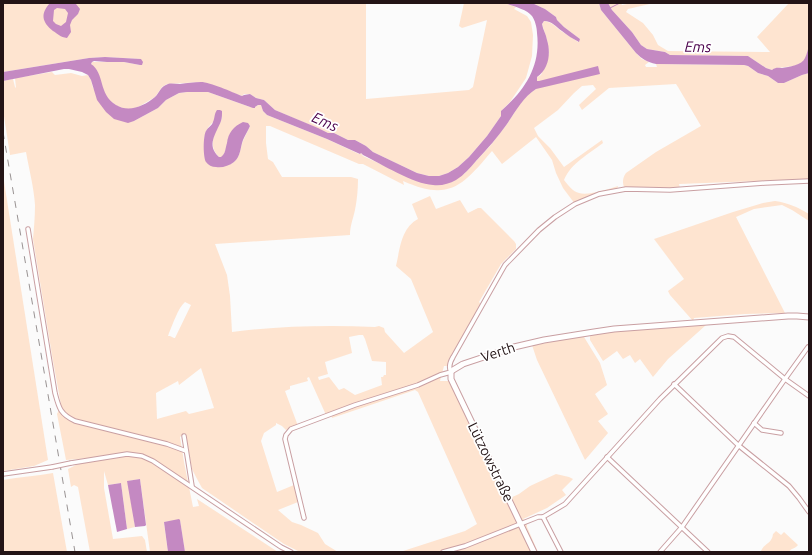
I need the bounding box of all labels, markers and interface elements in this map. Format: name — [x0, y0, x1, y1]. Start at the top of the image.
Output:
water label: Ems — [684, 38, 712, 55]
water label: Ems — [309, 108, 342, 135]
street label: Verth — [479, 339, 517, 365]
street label: Lützowstraße — [465, 420, 517, 504]

